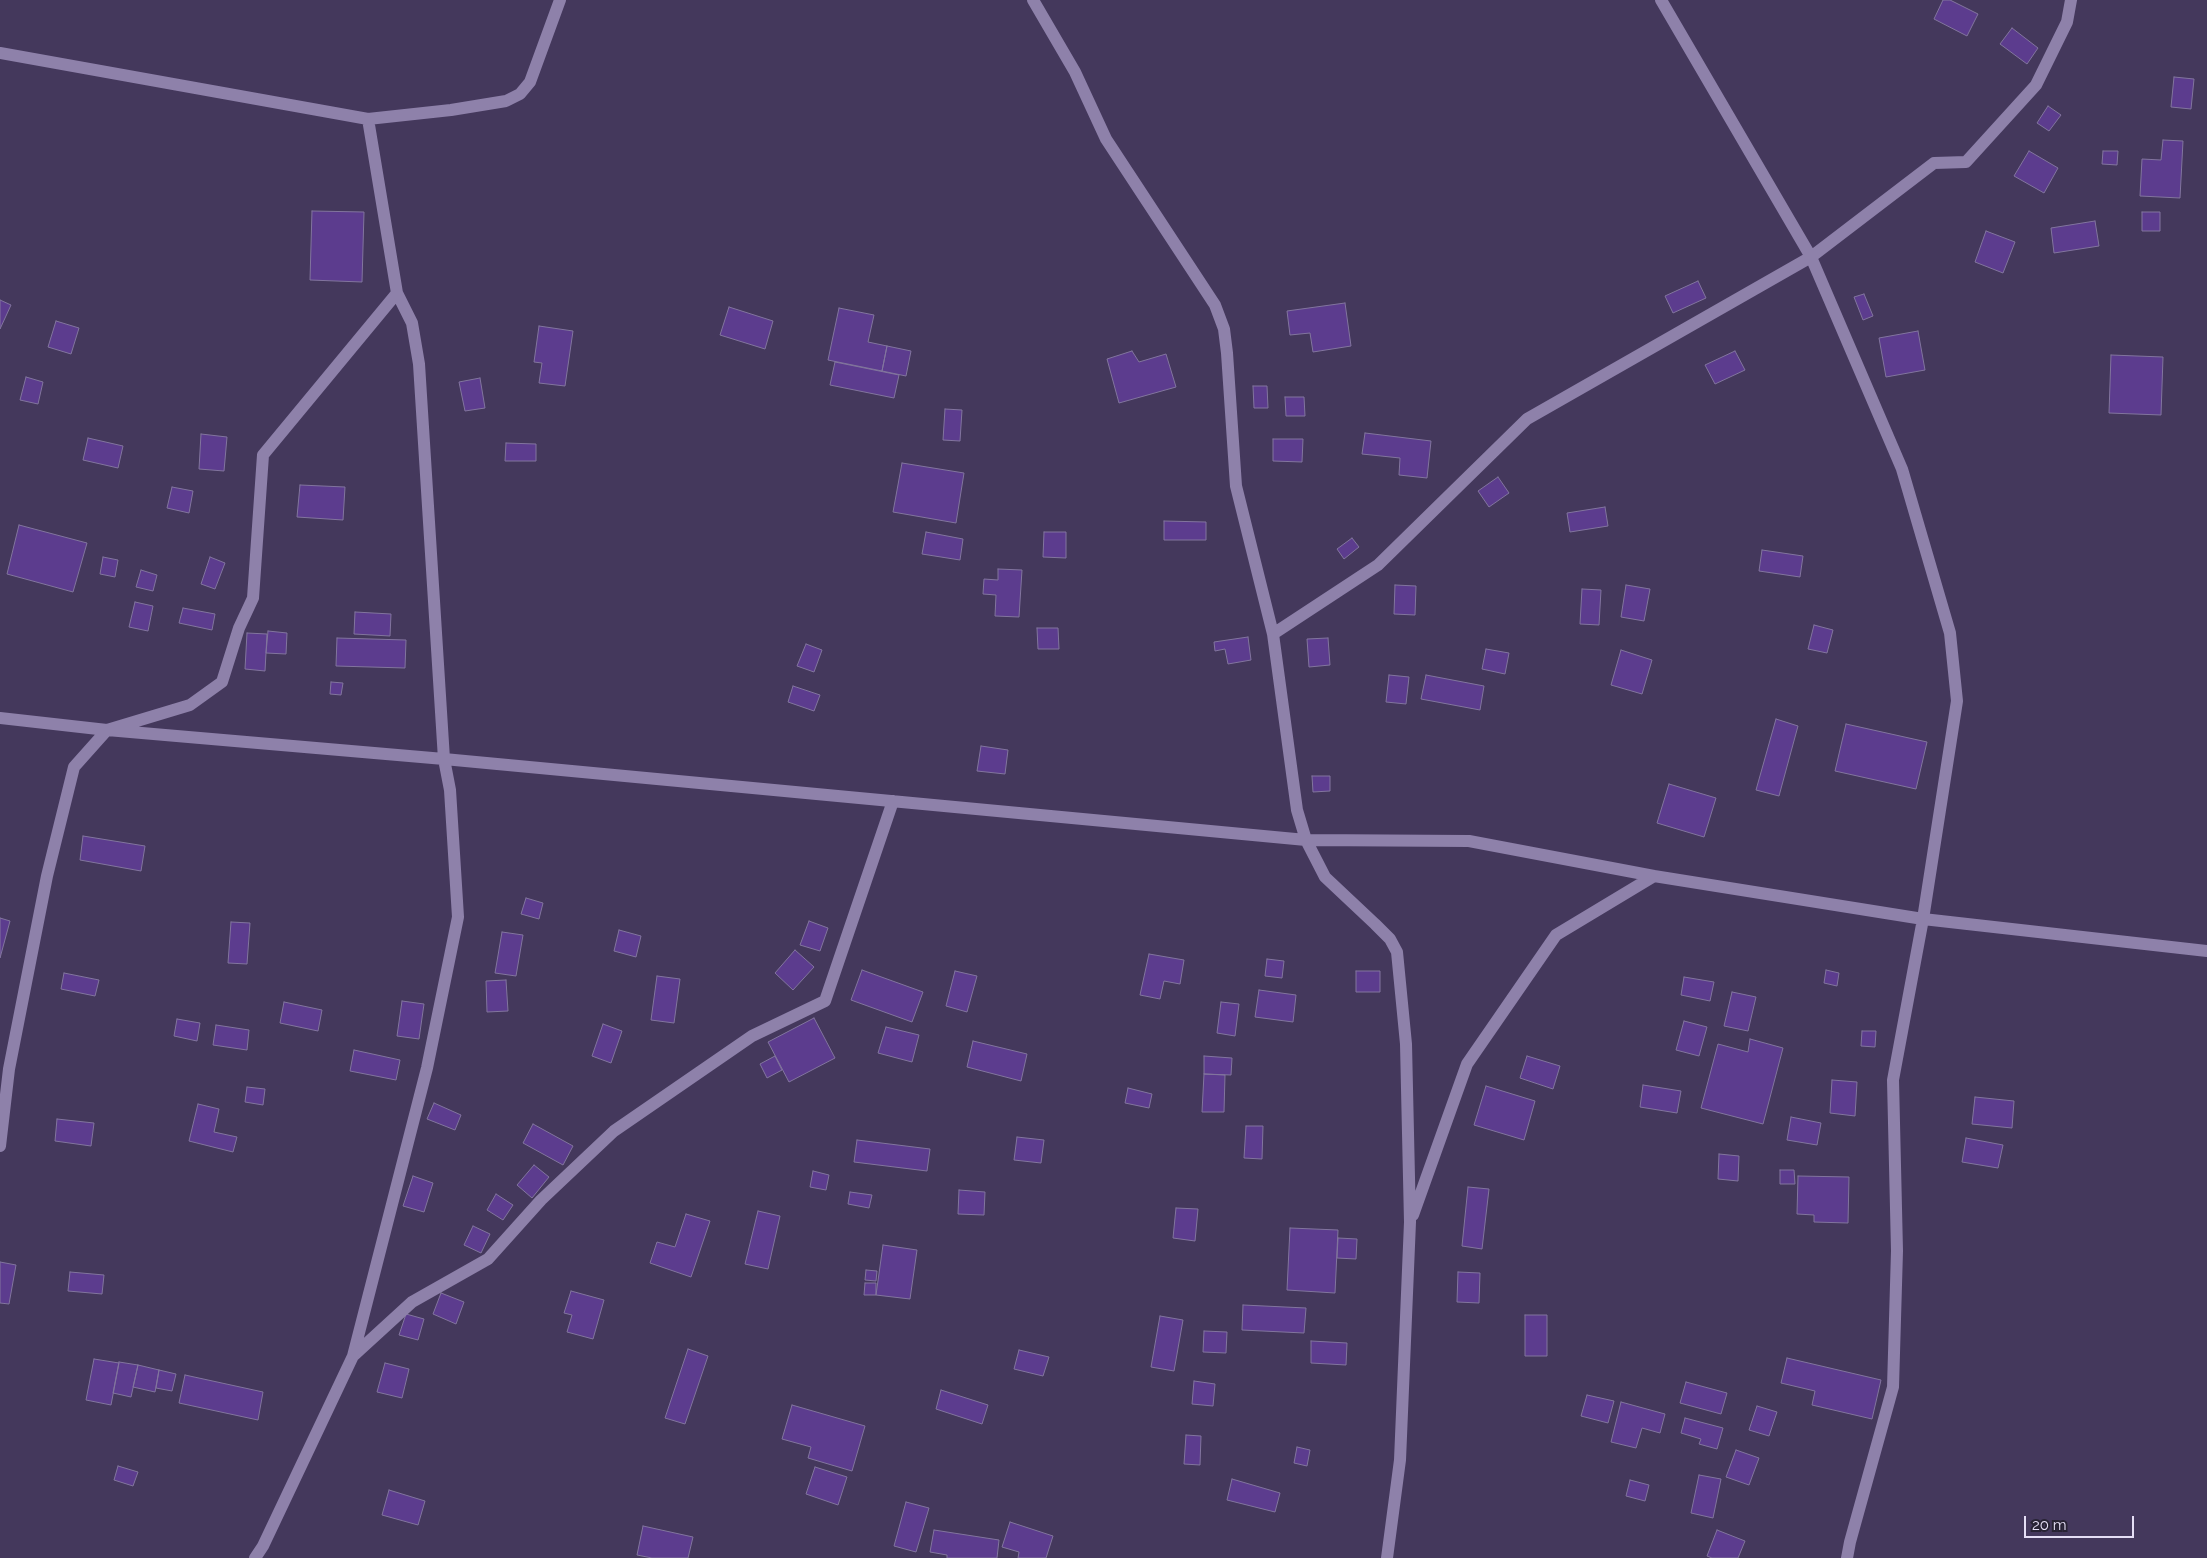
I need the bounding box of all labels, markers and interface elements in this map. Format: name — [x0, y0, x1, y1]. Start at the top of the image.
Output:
scale bar — [2027, 1506, 2137, 1538]
text: 20 m — [2032, 1516, 2067, 1534]

